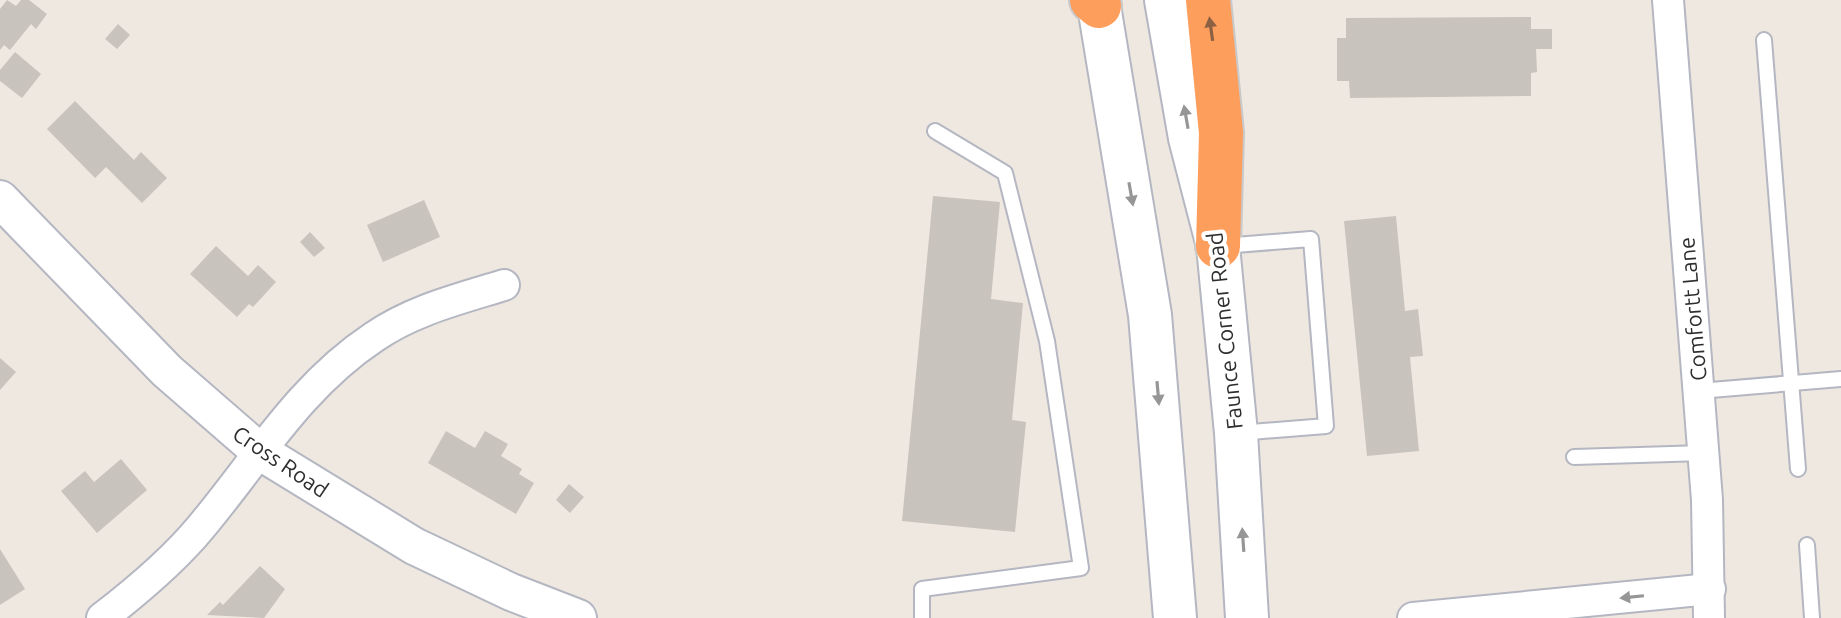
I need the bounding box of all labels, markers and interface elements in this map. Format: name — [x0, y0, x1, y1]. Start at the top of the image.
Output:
one-way arrow — [1204, 16, 1217, 41]
one-way arrow — [1180, 104, 1192, 129]
one-way arrow — [1125, 182, 1137, 207]
street label: Faunce Corner Road — [1201, 231, 1247, 431]
street label: Comfortt Lane — [1673, 236, 1711, 382]
one-way arrow — [1152, 381, 1165, 406]
street label: Cross Road — [229, 420, 333, 502]
one-way arrow — [1236, 527, 1249, 552]
one-way arrow — [1619, 590, 1644, 603]

